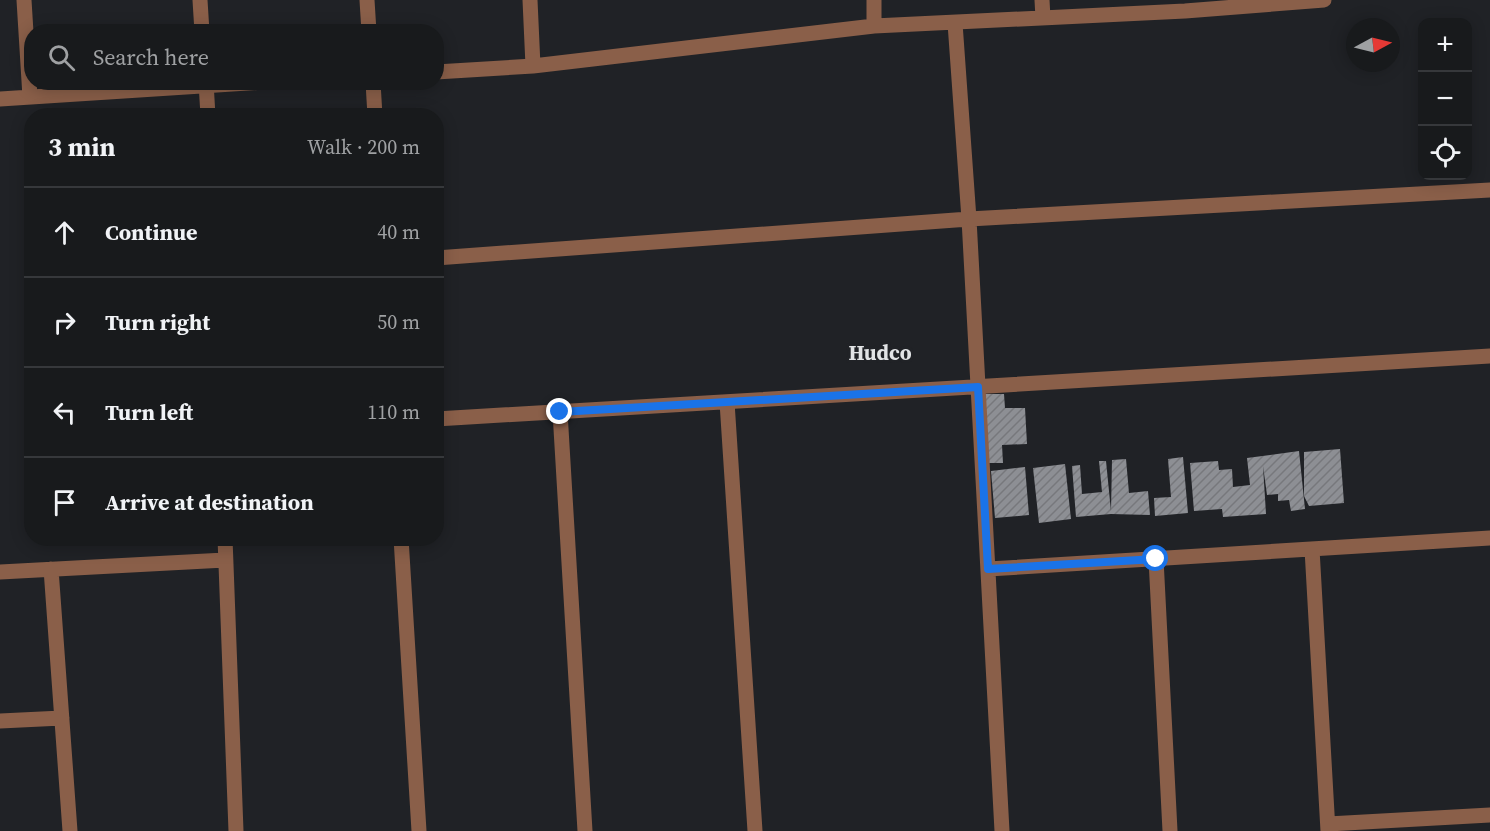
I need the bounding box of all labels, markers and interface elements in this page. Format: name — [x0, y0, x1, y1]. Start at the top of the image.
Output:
north arrow — [1346, 18, 1400, 72]
map controls — [1418, 18, 1472, 180]
button: + — [1418, 18, 1472, 72]
search box — [24, 24, 444, 90]
icon: search — [45, 41, 78, 74]
text: Search here — [93, 42, 209, 72]
button: − — [1418, 72, 1472, 126]
button: locate — [1418, 126, 1472, 180]
text: 3 min — [48, 129, 115, 165]
text: Walk · 200 m — [307, 133, 420, 161]
icon: ahead — [48, 216, 81, 249]
text: Continue — [105, 217, 198, 247]
text: 40 m — [377, 218, 420, 246]
icon: right — [48, 306, 81, 339]
text: Turn right — [105, 307, 210, 337]
text: 50 m — [377, 308, 420, 336]
district label: Hudco — [849, 338, 912, 367]
icon: left — [48, 396, 81, 429]
text: Turn left — [105, 397, 193, 427]
text: 110 m — [367, 398, 420, 426]
route end — [546, 398, 572, 424]
icon: arrive — [48, 486, 81, 519]
text: Arrive at destination — [105, 487, 314, 517]
route start — [1142, 545, 1168, 571]

